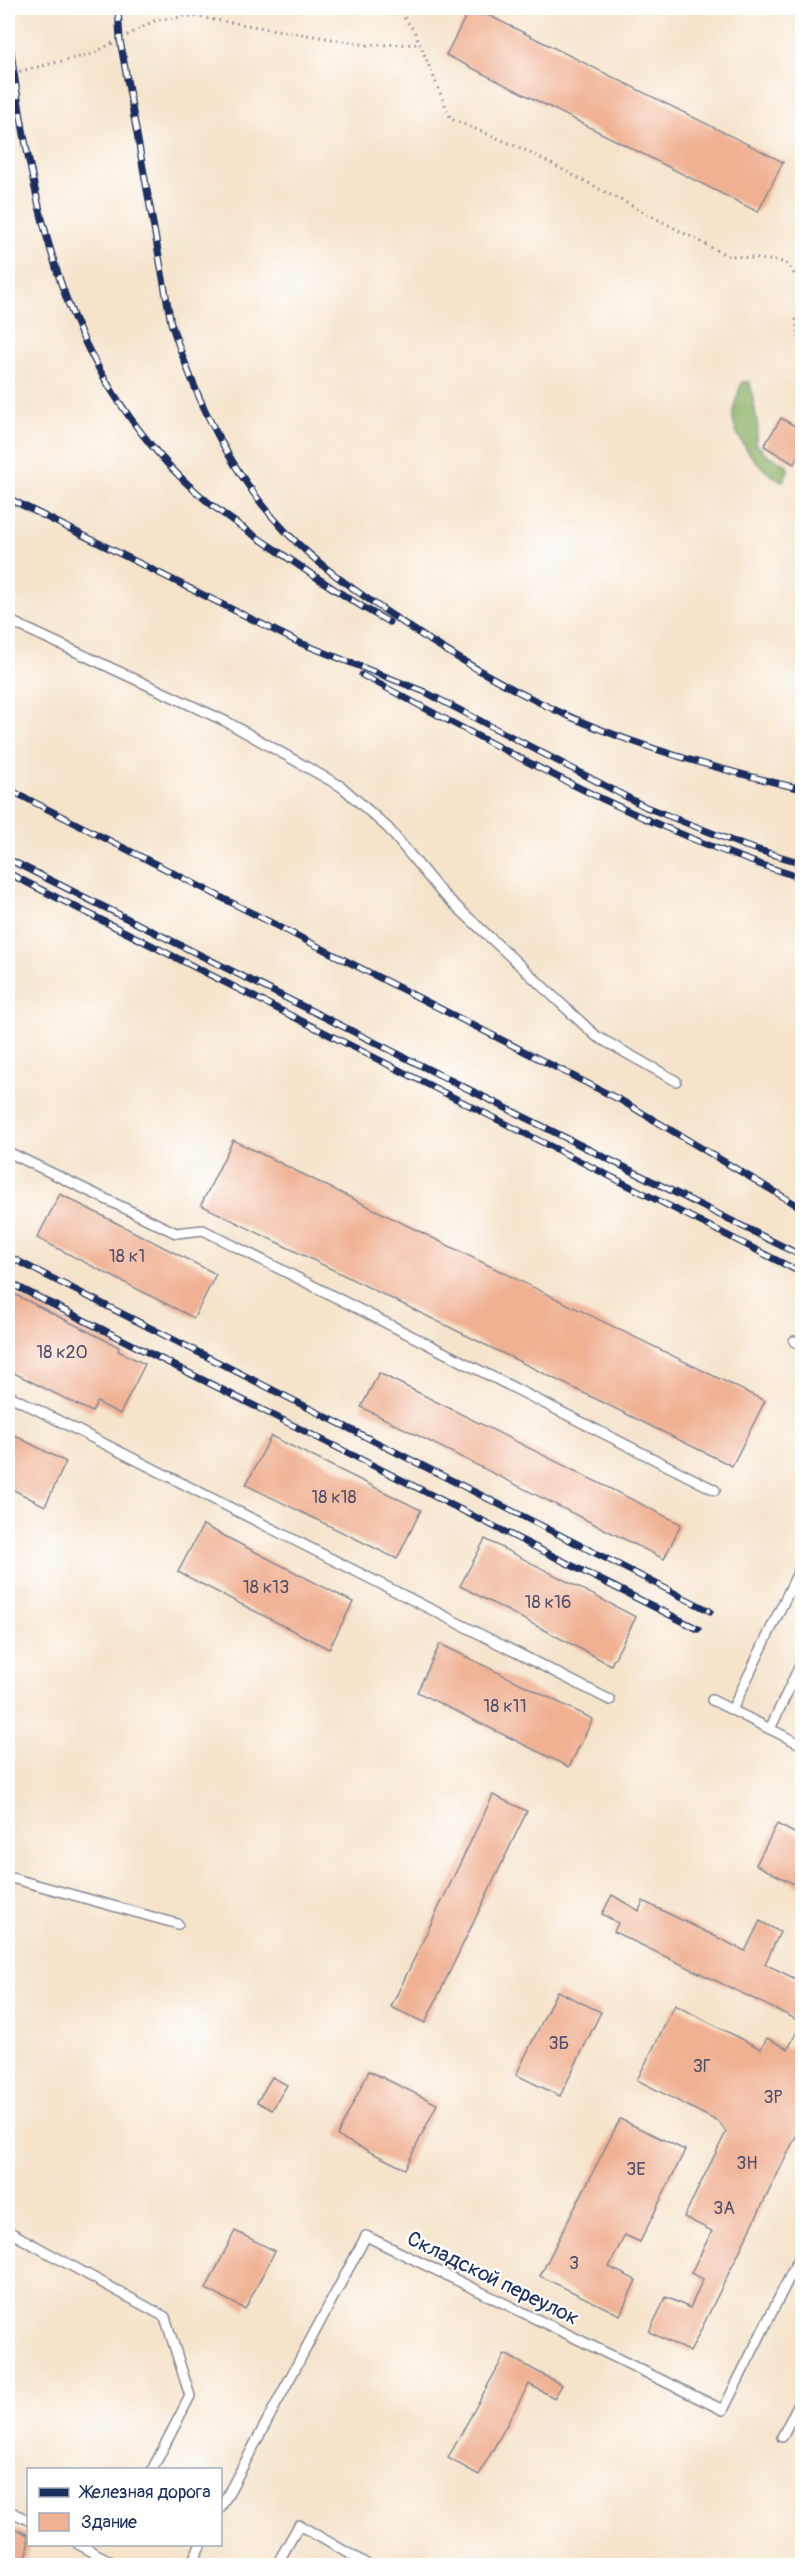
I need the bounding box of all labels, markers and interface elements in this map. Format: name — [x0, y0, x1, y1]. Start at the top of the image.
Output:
house number: 18 к1 — [109, 1245, 145, 1268]
house number: 18 к20 — [36, 1341, 88, 1364]
house number: 18 к18 — [311, 1486, 357, 1509]
house number: 18 к13 — [243, 1576, 289, 1599]
house number: 18 к16 — [525, 1591, 571, 1614]
house number: 18 к11 — [483, 1695, 527, 1718]
house number: 3Б — [549, 2032, 569, 2055]
house number: 3Г — [693, 2055, 711, 2078]
house number: 3Р — [764, 2086, 783, 2109]
house number: 3Н — [736, 2152, 758, 2175]
house number: 3Е — [626, 2158, 646, 2181]
house number: 3А — [713, 2197, 735, 2220]
street label: Складской переулок — [402, 2225, 583, 2332]
house number: 3 — [569, 2252, 579, 2275]
legend — [27, 2468, 222, 2546]
text: Железная дорога — [78, 2481, 211, 2504]
text: Здание — [81, 2511, 137, 2534]

